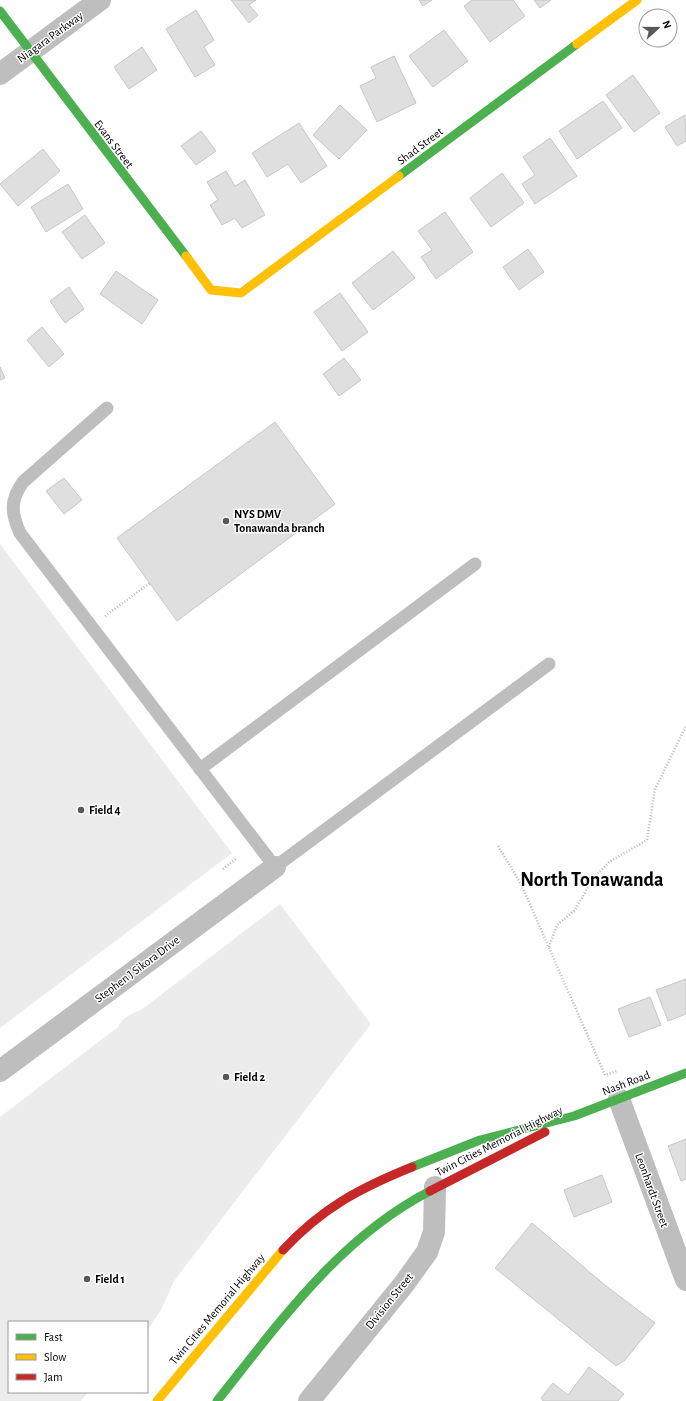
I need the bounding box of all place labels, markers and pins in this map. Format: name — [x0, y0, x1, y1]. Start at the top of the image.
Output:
place label: NYS DMV Tonawanda branch — [234, 508, 325, 534]
marker: NYS DMV Tonawanda branch — [221, 516, 231, 526]
place label: Field 4 — [89, 804, 121, 816]
marker: Field 4 — [76, 805, 86, 815]
place label: Field 2 — [234, 1071, 266, 1083]
marker: Field 2 — [221, 1072, 231, 1082]
place label: Field 1 — [95, 1273, 125, 1285]
marker: Field 1 — [82, 1274, 92, 1284]

